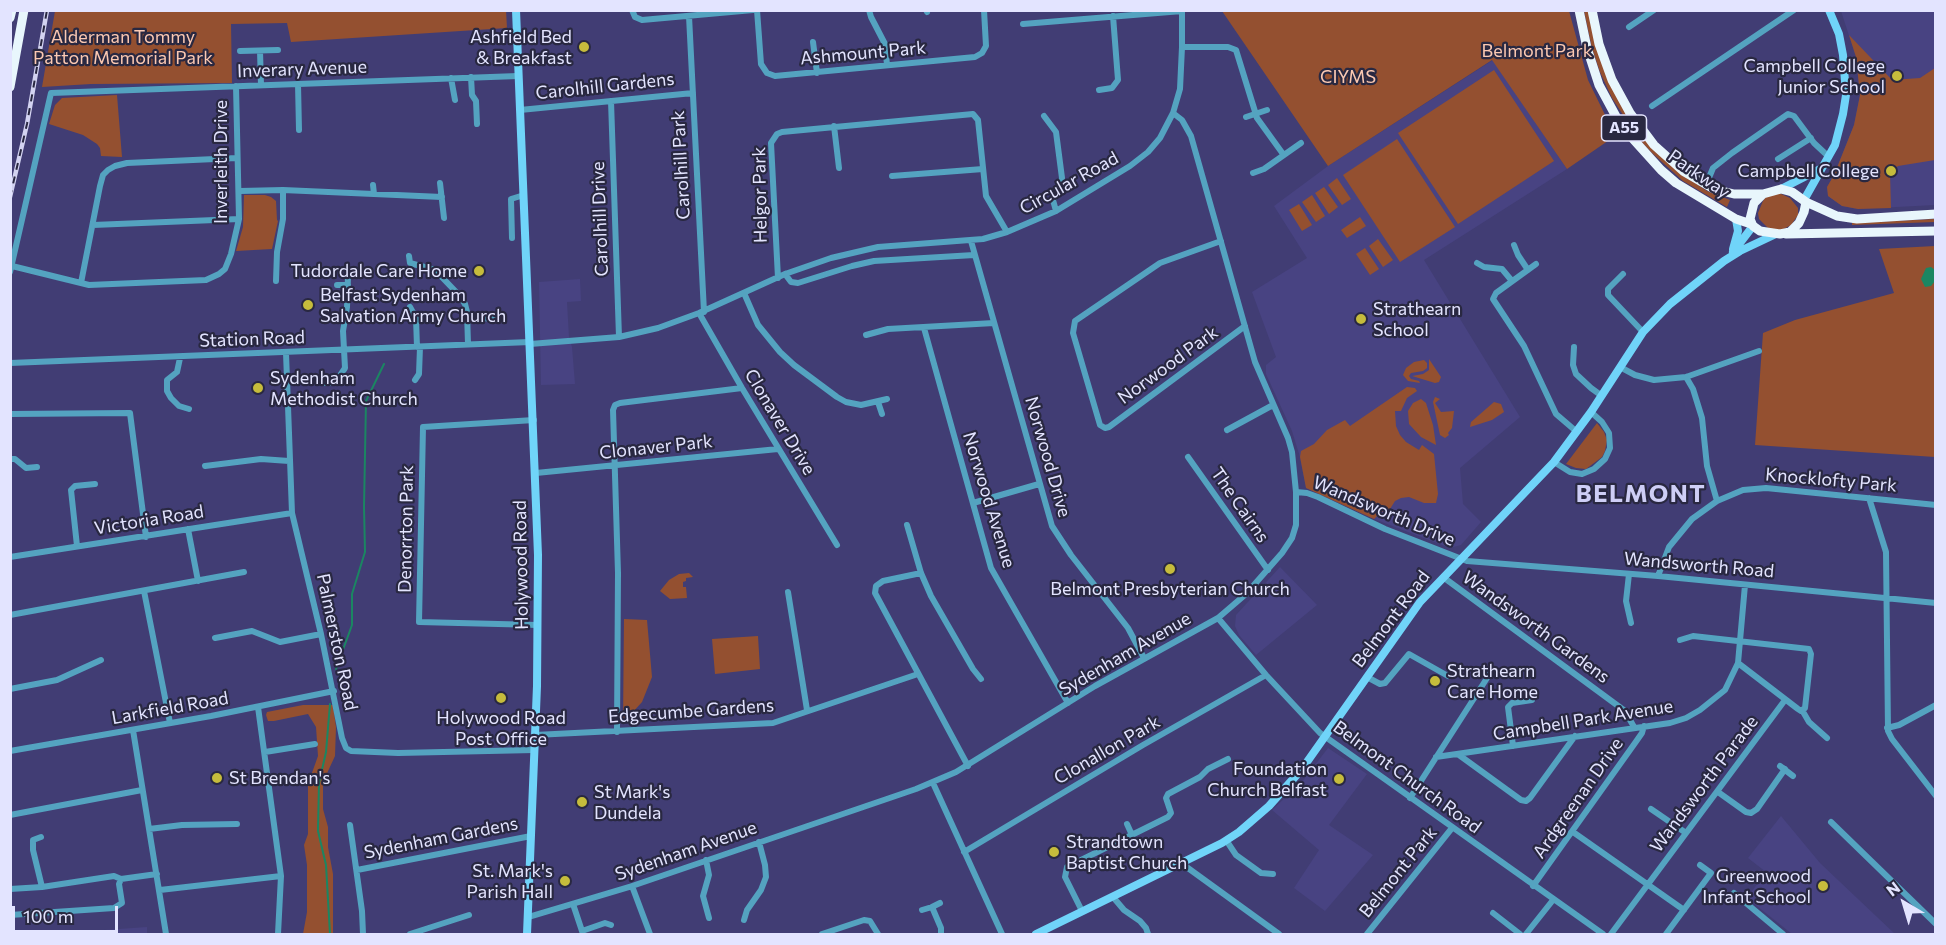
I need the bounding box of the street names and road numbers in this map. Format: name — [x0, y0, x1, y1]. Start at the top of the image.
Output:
street label: Ashmount Park — [799, 37, 927, 69]
street label: Inverary Avenue — [237, 56, 367, 82]
street label: Carolhill Gardens — [535, 68, 675, 104]
street label: Inverleith Drive — [210, 100, 232, 224]
street label: Carolhill Park — [667, 110, 695, 220]
road number: A55 — [1602, 115, 1646, 141]
street label: Parkway — [1664, 145, 1734, 203]
street label: Helgor Park — [748, 147, 772, 243]
street label: Circular Road — [1016, 147, 1122, 219]
street label: Carolhill Drive — [587, 161, 613, 277]
street label: Norwood Park — [1114, 321, 1222, 409]
street label: Station Road — [199, 326, 305, 352]
street label: Clonaver Drive — [740, 365, 820, 479]
street label: Norwood Drive — [1020, 394, 1076, 520]
street label: Norwood Avenue — [958, 429, 1020, 571]
street label: Clonaver Park — [598, 430, 714, 464]
street label: The Cairns — [1206, 463, 1274, 547]
street label: Knocklofty Park — [1764, 463, 1898, 497]
street label: Denorrton Park — [394, 465, 418, 593]
street label: Wandsworth Drive — [1310, 471, 1458, 551]
street label: Holywood Road — [509, 500, 533, 630]
street label: Victoria Road — [93, 501, 205, 539]
street label: Wandsworth Road — [1623, 548, 1775, 582]
street label: Belmont Road — [1348, 566, 1434, 672]
street label: Wandsworth Gardens — [1458, 566, 1614, 688]
street label: Palmerston Road — [312, 572, 362, 712]
street label: Sydenham Avenue — [1055, 608, 1195, 700]
street label: Larkfield Road — [110, 687, 230, 729]
street label: Edgecumbe Gardens — [607, 694, 775, 728]
street label: Campbell Park Avenue — [1491, 695, 1675, 745]
street label: Clonallon Park — [1050, 711, 1164, 789]
street label: Wandsworth Parade — [1646, 711, 1762, 857]
street label: Belmont Church Road — [1329, 716, 1485, 838]
street label: Ardgreenan Drive — [1528, 734, 1628, 862]
street label: Sydenham Gardens — [362, 812, 520, 864]
street label: Sydenham Avenue — [612, 817, 760, 885]
street label: Belmont Park — [1355, 822, 1441, 922]

